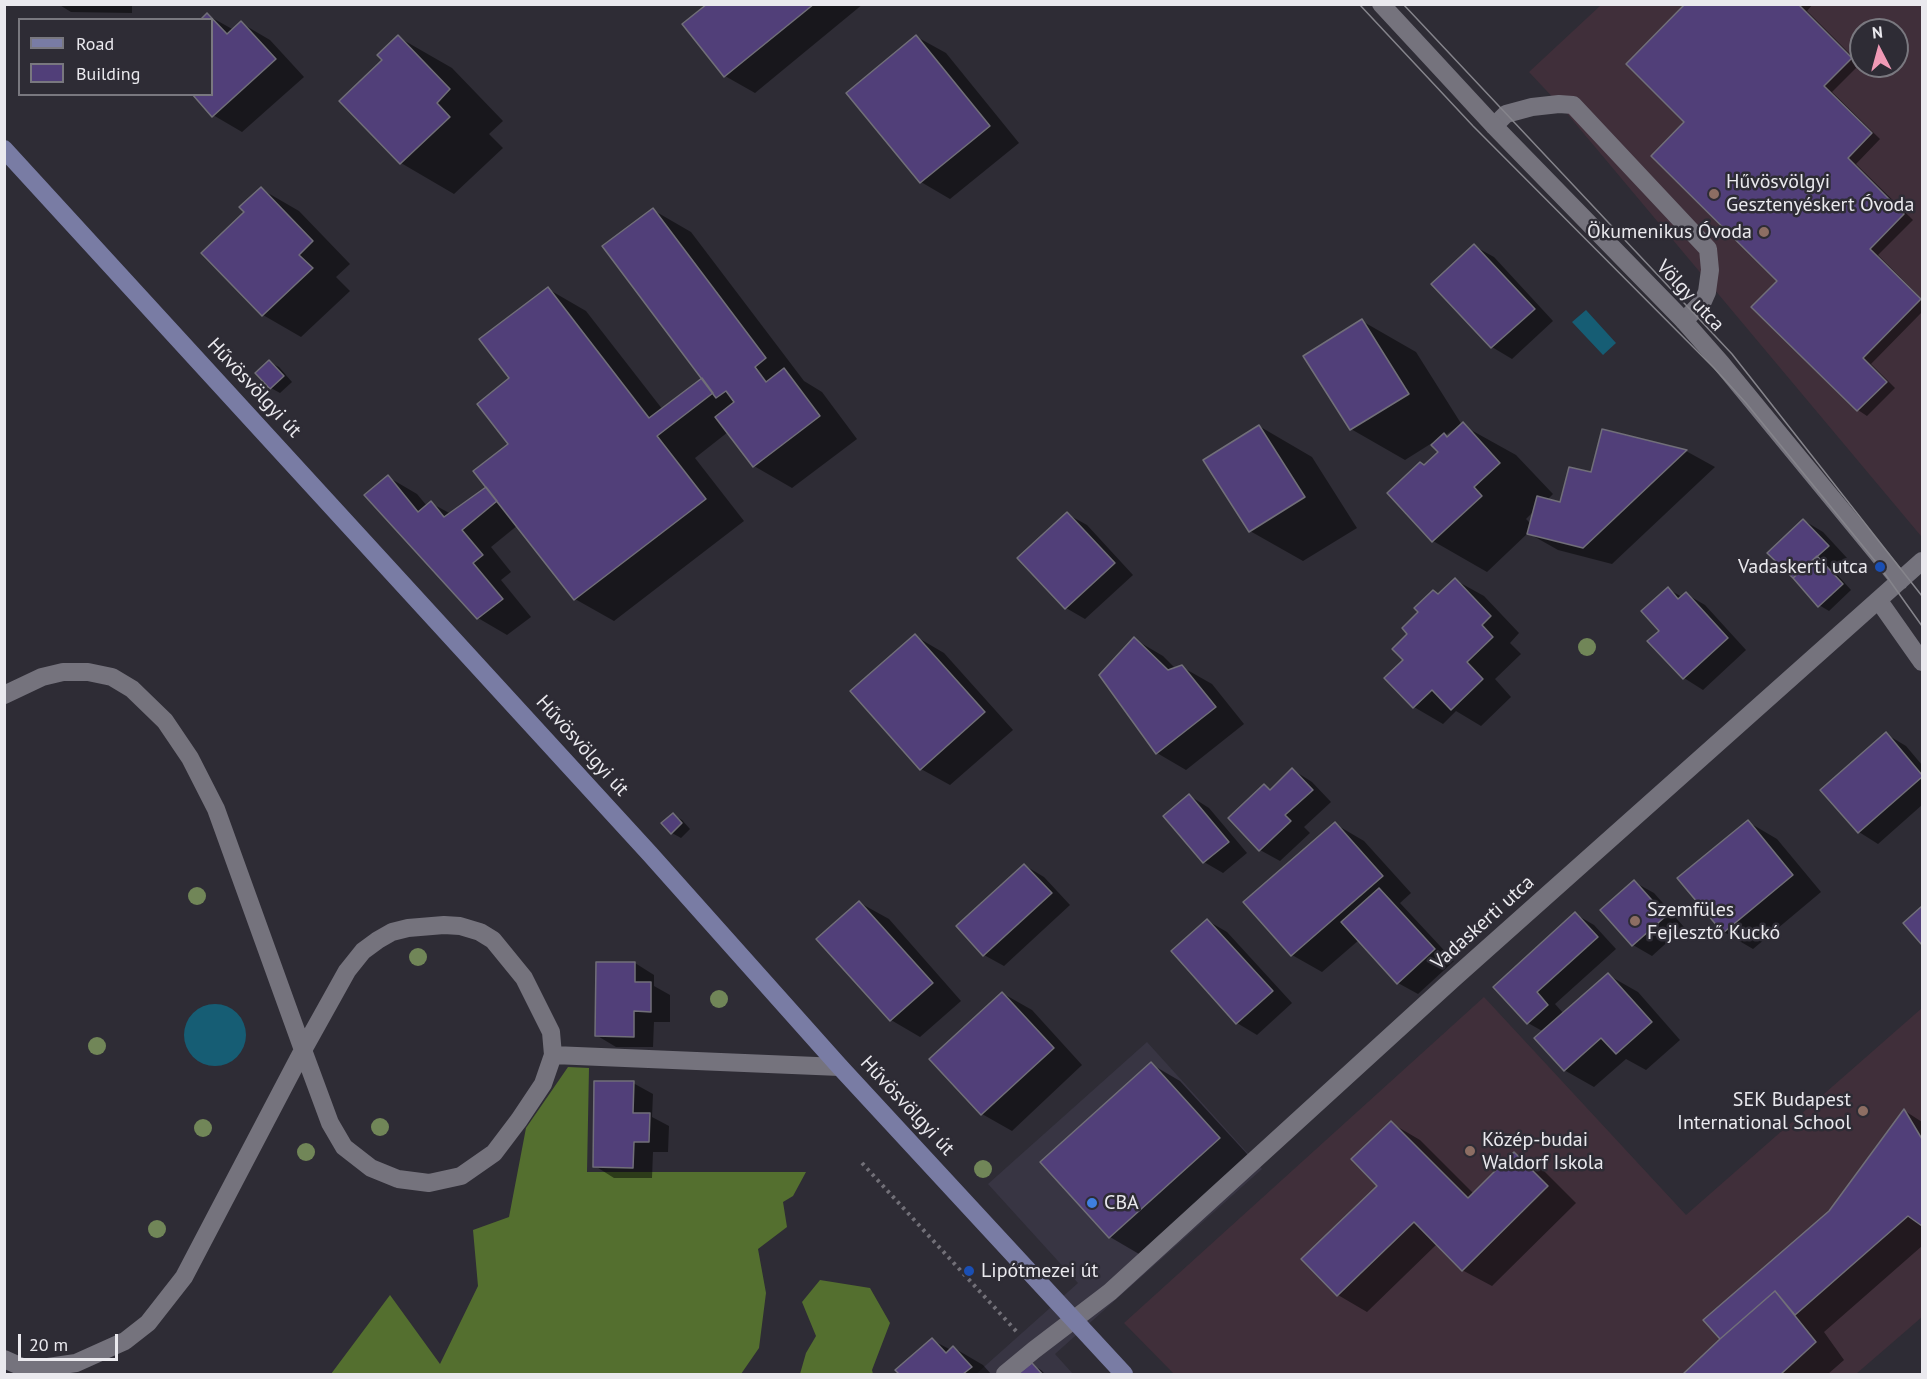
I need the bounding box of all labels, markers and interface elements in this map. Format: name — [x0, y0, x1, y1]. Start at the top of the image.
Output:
legend — [18, 18, 213, 96]
north arrow — [1849, 18, 1909, 78]
text: N — [1871, 22, 1884, 43]
text: Road — [76, 32, 114, 55]
text: Building — [76, 62, 140, 85]
place label: Hűvösvölgyi Gesztenyéskert Óvoda — [1726, 170, 1914, 217]
marker: Hűvösvölgyi Gesztenyéskert Óvoda — [1707, 187, 1721, 201]
place label: Ökumenikus Óvoda — [1587, 220, 1752, 244]
marker: Ökumenikus Óvoda — [1757, 225, 1771, 239]
street label: Völgy utca — [1651, 255, 1729, 337]
street label: Hűvösvölgyi út — [202, 333, 306, 443]
place label: Vadaskerti utca — [1738, 555, 1868, 579]
marker: Vadaskerti utca — [1873, 560, 1887, 574]
street label: Hűvösvölgyi út — [531, 691, 633, 801]
street label: Vadaskerti utca — [1427, 871, 1539, 975]
place label: Szemfüles Fejlesztő Kuckó — [1647, 898, 1780, 945]
marker: Szemfüles Fejlesztő Kuckó — [1628, 914, 1642, 928]
street label: Hűvösvölgyi út — [855, 1051, 959, 1161]
place label: SEK Budapest International School — [1677, 1088, 1851, 1135]
marker: SEK Budapest International School — [1856, 1104, 1870, 1118]
place label: Közép-budai Waldorf Iskola — [1482, 1128, 1604, 1175]
marker: Közép-budai Waldorf Iskola — [1463, 1144, 1477, 1158]
place label: CBA — [1104, 1191, 1139, 1215]
marker: CBA — [1085, 1196, 1099, 1210]
place label: Lipótmezei út — [981, 1259, 1098, 1283]
marker: Lipótmezei út — [962, 1264, 976, 1278]
scale bar — [21, 1322, 122, 1360]
text: 20 m — [29, 1333, 68, 1356]

